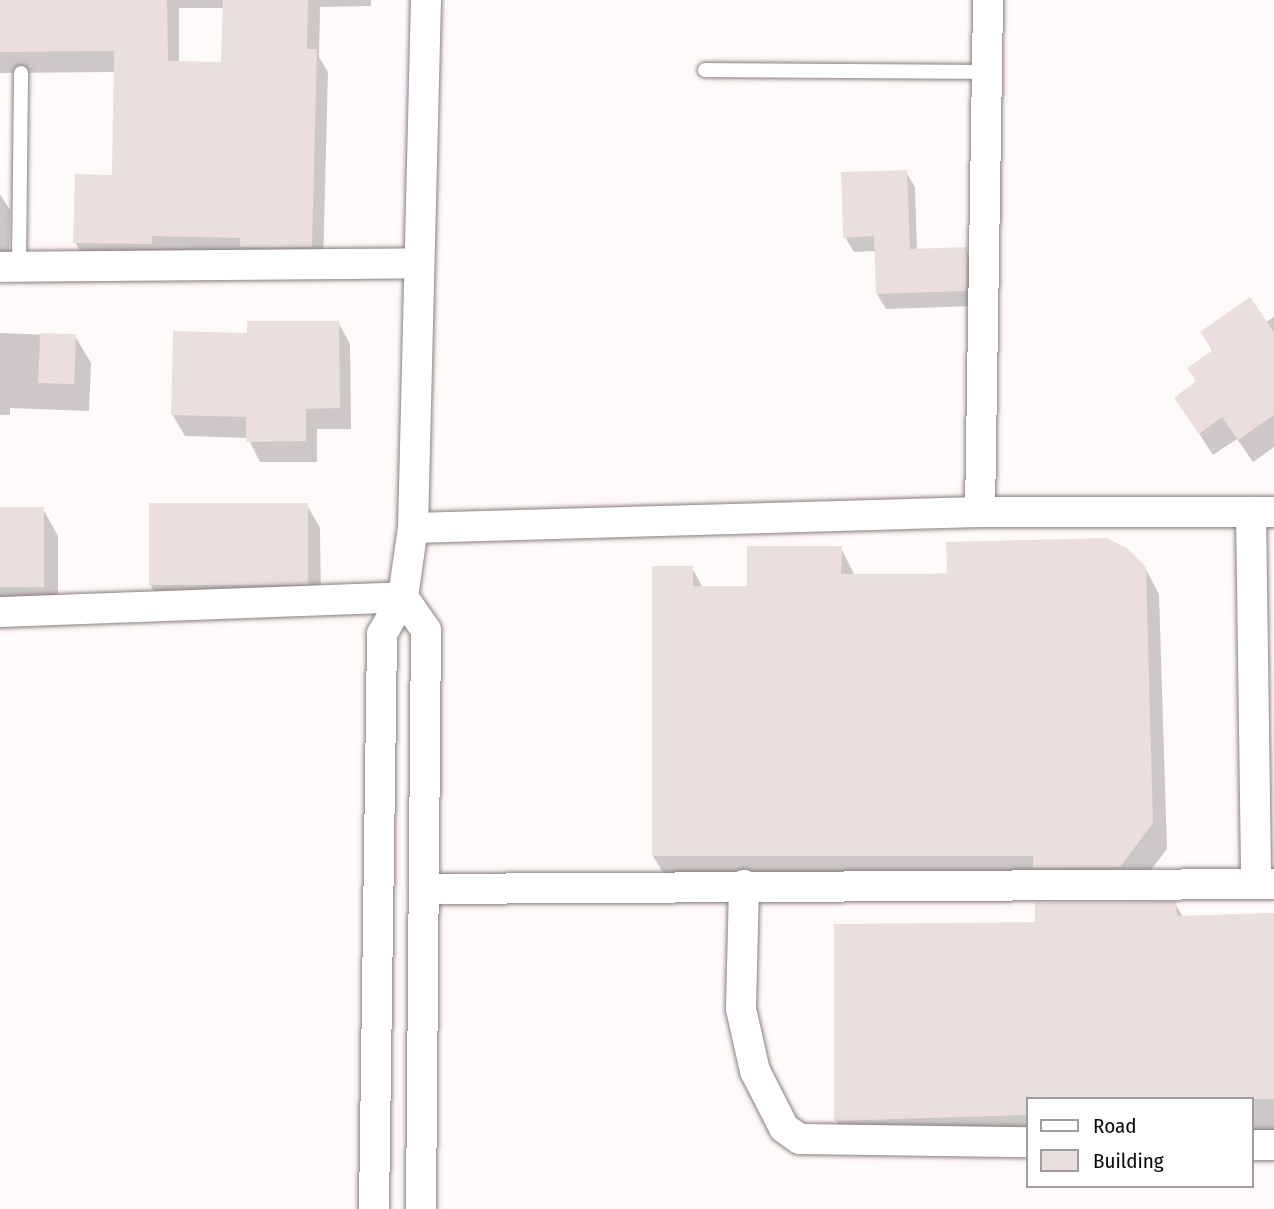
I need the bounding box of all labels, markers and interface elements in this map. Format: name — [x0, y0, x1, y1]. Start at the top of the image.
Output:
legend — [1026, 1097, 1253, 1188]
text: Road — [1093, 1113, 1137, 1139]
text: Building — [1093, 1148, 1164, 1174]

